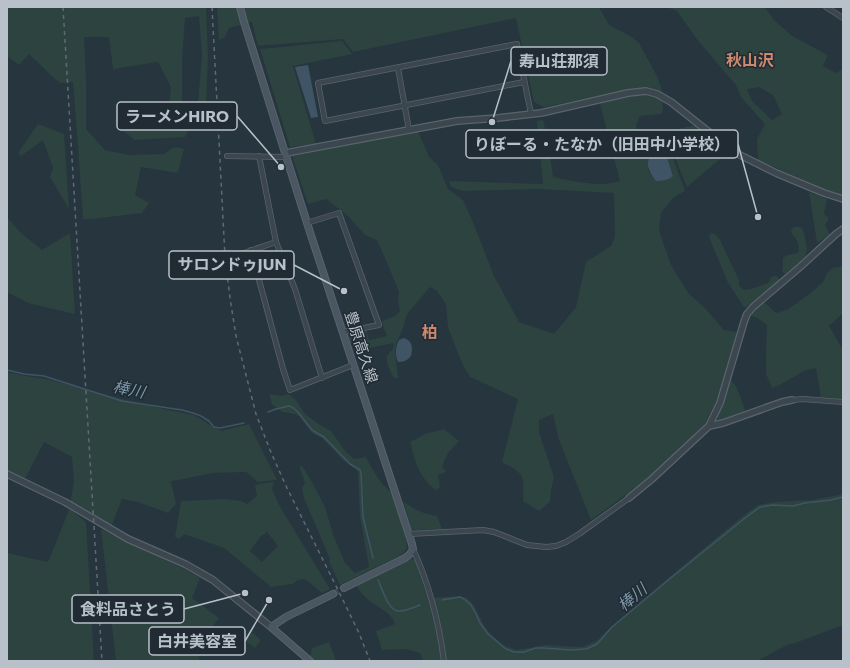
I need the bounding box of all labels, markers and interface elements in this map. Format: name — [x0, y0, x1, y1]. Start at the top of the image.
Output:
callout: 寿山荘那須 — [511, 47, 607, 75]
district label: 秋山沢 — [726, 50, 774, 69]
text: 寿山荘那須 — [519, 51, 599, 70]
callout: ラーメンHIRO — [117, 102, 237, 130]
text: ラーメンHIRO — [125, 106, 229, 125]
callout: りぼーる・たなか（旧田中小学校） — [466, 130, 738, 158]
text: りぼーる・たなか（旧田中小学校） — [474, 134, 730, 153]
callout: サロンドゥJUN — [169, 251, 294, 279]
text: サロンドゥJUN — [178, 254, 286, 273]
street label: 豊原高久線 — [342, 308, 382, 385]
district label: 柏 — [422, 322, 438, 341]
water label: 棒川 — [111, 376, 149, 402]
water label: 棒川 — [613, 578, 652, 614]
callout: 食料品さとう — [72, 595, 184, 623]
text: 食料品さとう — [80, 599, 176, 618]
callout: 白井美容室 — [149, 627, 245, 655]
text: 白井美容室 — [157, 631, 237, 650]

